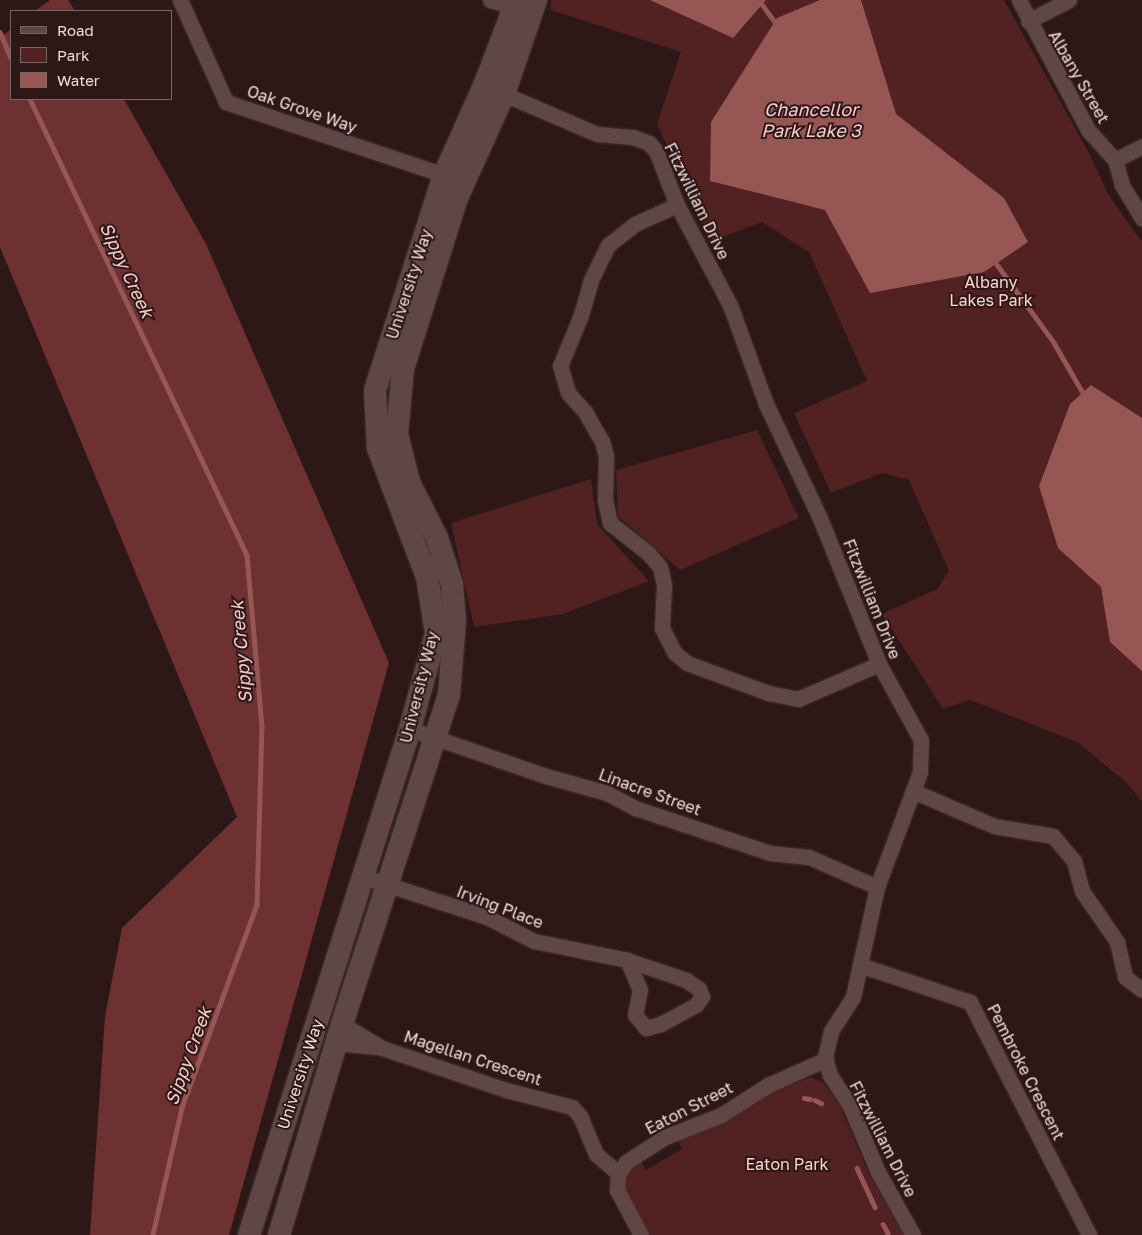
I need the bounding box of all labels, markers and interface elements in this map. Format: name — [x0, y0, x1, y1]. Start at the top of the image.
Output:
legend — [10, 10, 172, 100]
text: Road — [57, 21, 94, 39]
street label: Albany Street — [1045, 27, 1113, 127]
text: Park — [57, 46, 89, 64]
text: Water — [57, 71, 100, 89]
street label: Oak Grove Way — [245, 81, 359, 137]
water label: Chancellor Park Lake 3 — [761, 99, 861, 142]
street label: Fitzwilliam Drive — [660, 140, 734, 262]
water label: Sippy Creek — [95, 219, 159, 321]
street label: University Way — [382, 226, 436, 342]
park label: Albany Lakes Park — [949, 272, 1033, 310]
street label: Fitzwilliam Drive — [839, 536, 905, 662]
water label: Sippy Creek — [226, 600, 256, 704]
street label: University Way — [396, 629, 442, 745]
street label: Linacre Street — [596, 765, 704, 819]
street label: Irving Place — [454, 882, 546, 932]
street label: Pembroke Crescent — [983, 1001, 1069, 1143]
water label: Sippy Creek — [160, 1004, 216, 1108]
street label: University Way — [273, 1016, 327, 1132]
street label: Magellan Crescent — [402, 1027, 544, 1089]
street label: Eaton Street — [642, 1078, 736, 1138]
street label: Fitzwilliam Drive — [846, 1078, 920, 1200]
park label: Eaton Park — [746, 1154, 828, 1174]

